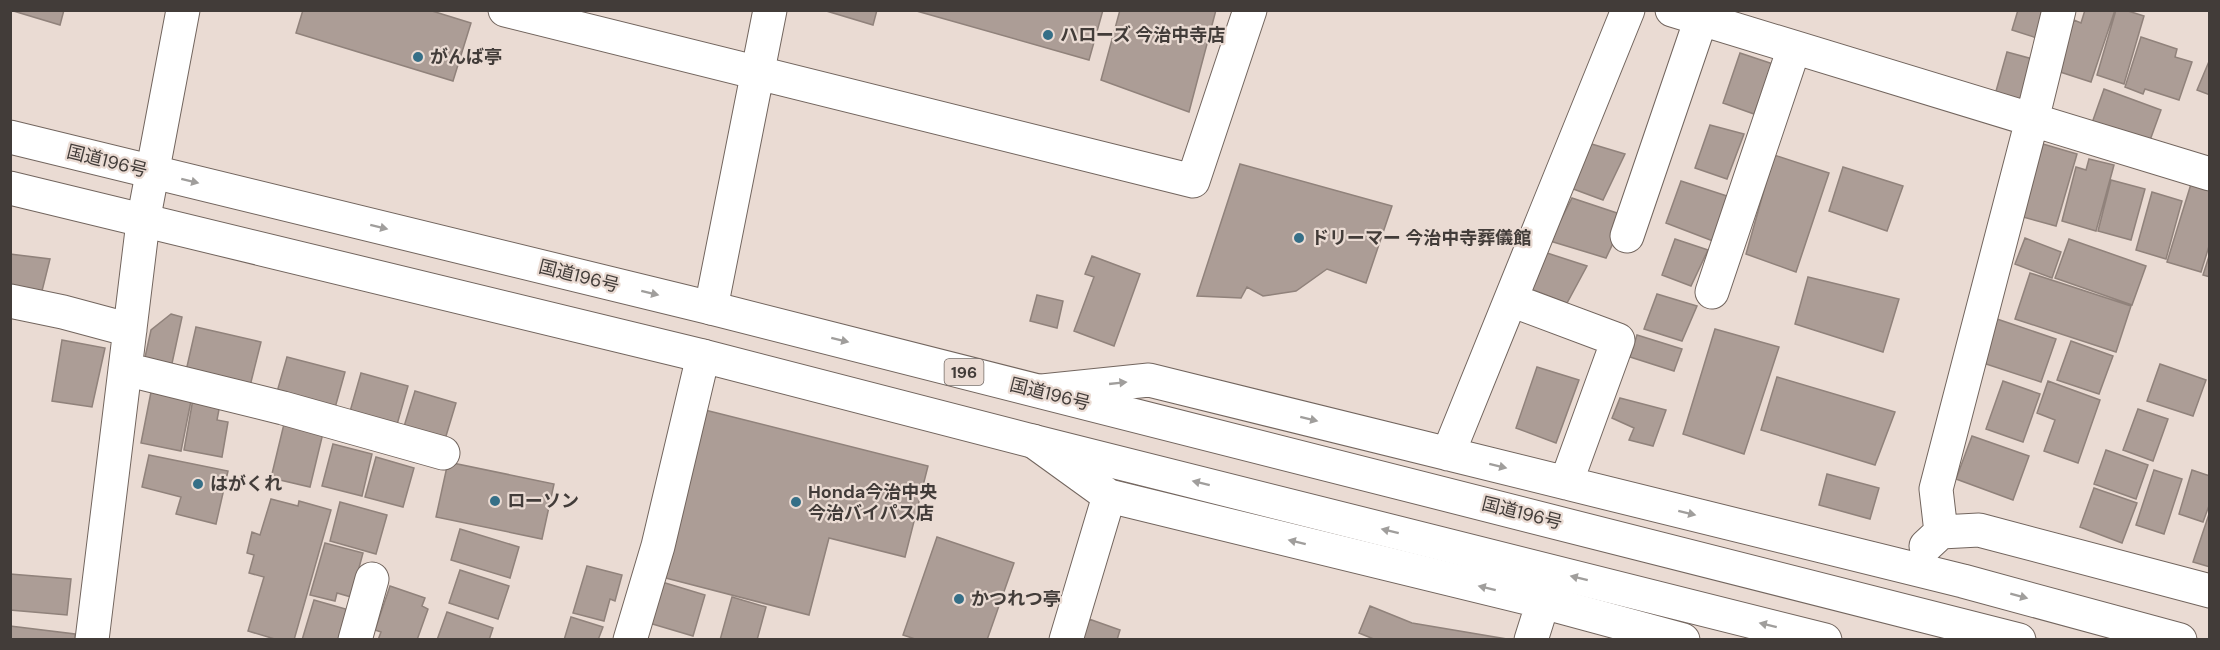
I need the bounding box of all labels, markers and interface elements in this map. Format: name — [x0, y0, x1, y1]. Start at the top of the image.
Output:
place label: ハローズ 今治中寺店 — [1060, 23, 1225, 47]
marker: ハローズ 今治中寺店 — [1041, 28, 1055, 42]
place label: がんば亭 — [430, 45, 502, 69]
marker: がんば亭 — [411, 50, 425, 64]
street label: 国道196号 — [64, 139, 150, 183]
one-way arrow — [180, 177, 199, 187]
one-way arrow — [370, 223, 388, 233]
place label: ドリーマー 今治中寺葬儀館 — [1311, 226, 1531, 250]
marker: ドリーマー 今治中寺葬儀館 — [1292, 231, 1306, 245]
street label: 国道196号 — [536, 254, 622, 298]
one-way arrow — [641, 289, 660, 299]
one-way arrow — [830, 336, 849, 346]
road number: 196 — [944, 359, 984, 385]
street label: 国道196号 — [1007, 372, 1093, 416]
one-way arrow — [1109, 378, 1128, 388]
one-way arrow — [1299, 415, 1318, 425]
one-way arrow — [1489, 461, 1507, 471]
place label: はがくれ — [210, 472, 282, 496]
marker: はがくれ — [191, 477, 205, 491]
one-way arrow — [1192, 478, 1210, 488]
place label: Honda今治中央 今治バイパス店 — [808, 480, 937, 525]
place label: ローソン — [507, 489, 579, 513]
street label: 国道196号 — [1479, 491, 1565, 535]
marker: ローソン — [488, 494, 502, 508]
marker: Honda今治中央 今治バイパス店 — [789, 495, 803, 509]
one-way arrow — [1678, 508, 1696, 518]
one-way arrow — [1381, 525, 1399, 535]
one-way arrow — [1288, 536, 1306, 546]
one-way arrow — [1570, 572, 1588, 582]
one-way arrow — [1477, 582, 1496, 592]
place label: かつれつ亭 — [971, 587, 1061, 611]
marker: かつれつ亭 — [952, 592, 966, 606]
one-way arrow — [2010, 592, 2028, 602]
one-way arrow — [1759, 620, 1777, 630]

